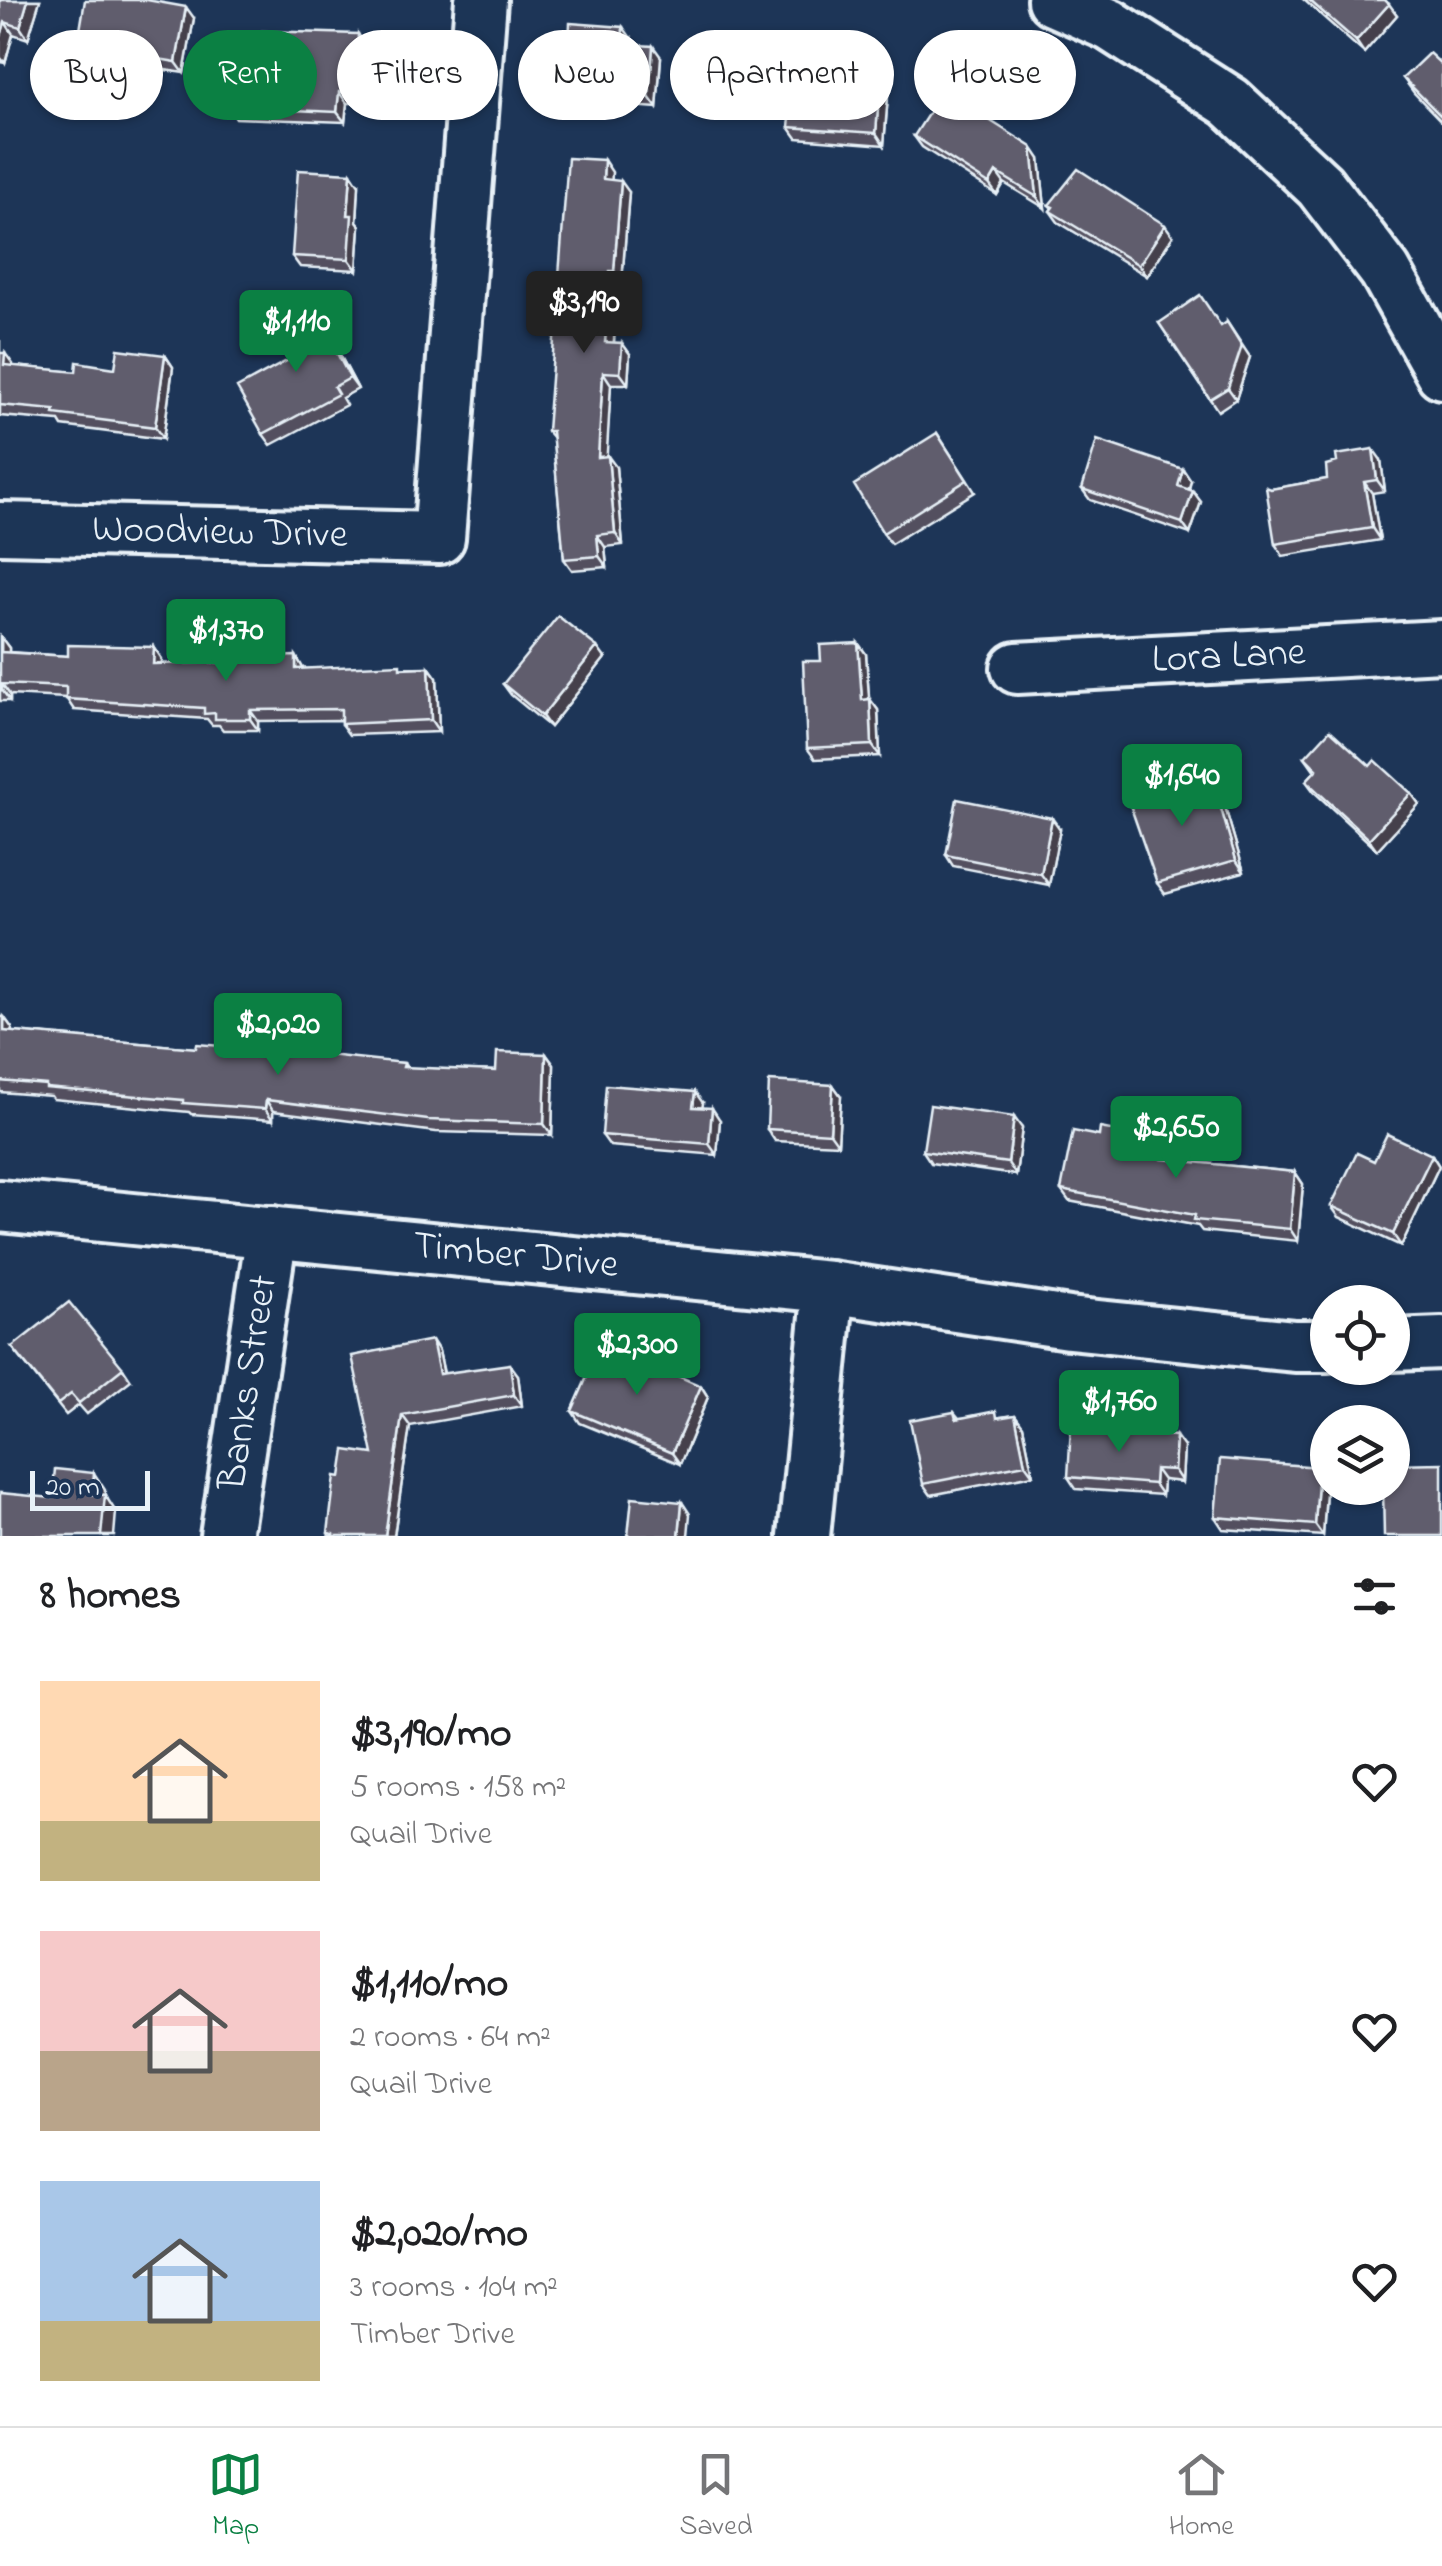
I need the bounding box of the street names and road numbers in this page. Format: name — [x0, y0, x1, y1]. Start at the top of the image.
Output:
street label: Woodview Drive — [92, 501, 348, 565]
street label: Lora Lane — [1150, 624, 1307, 690]
street label: Timber Drive — [410, 1217, 621, 1296]
street label: Banks Street — [204, 1271, 295, 1495]

